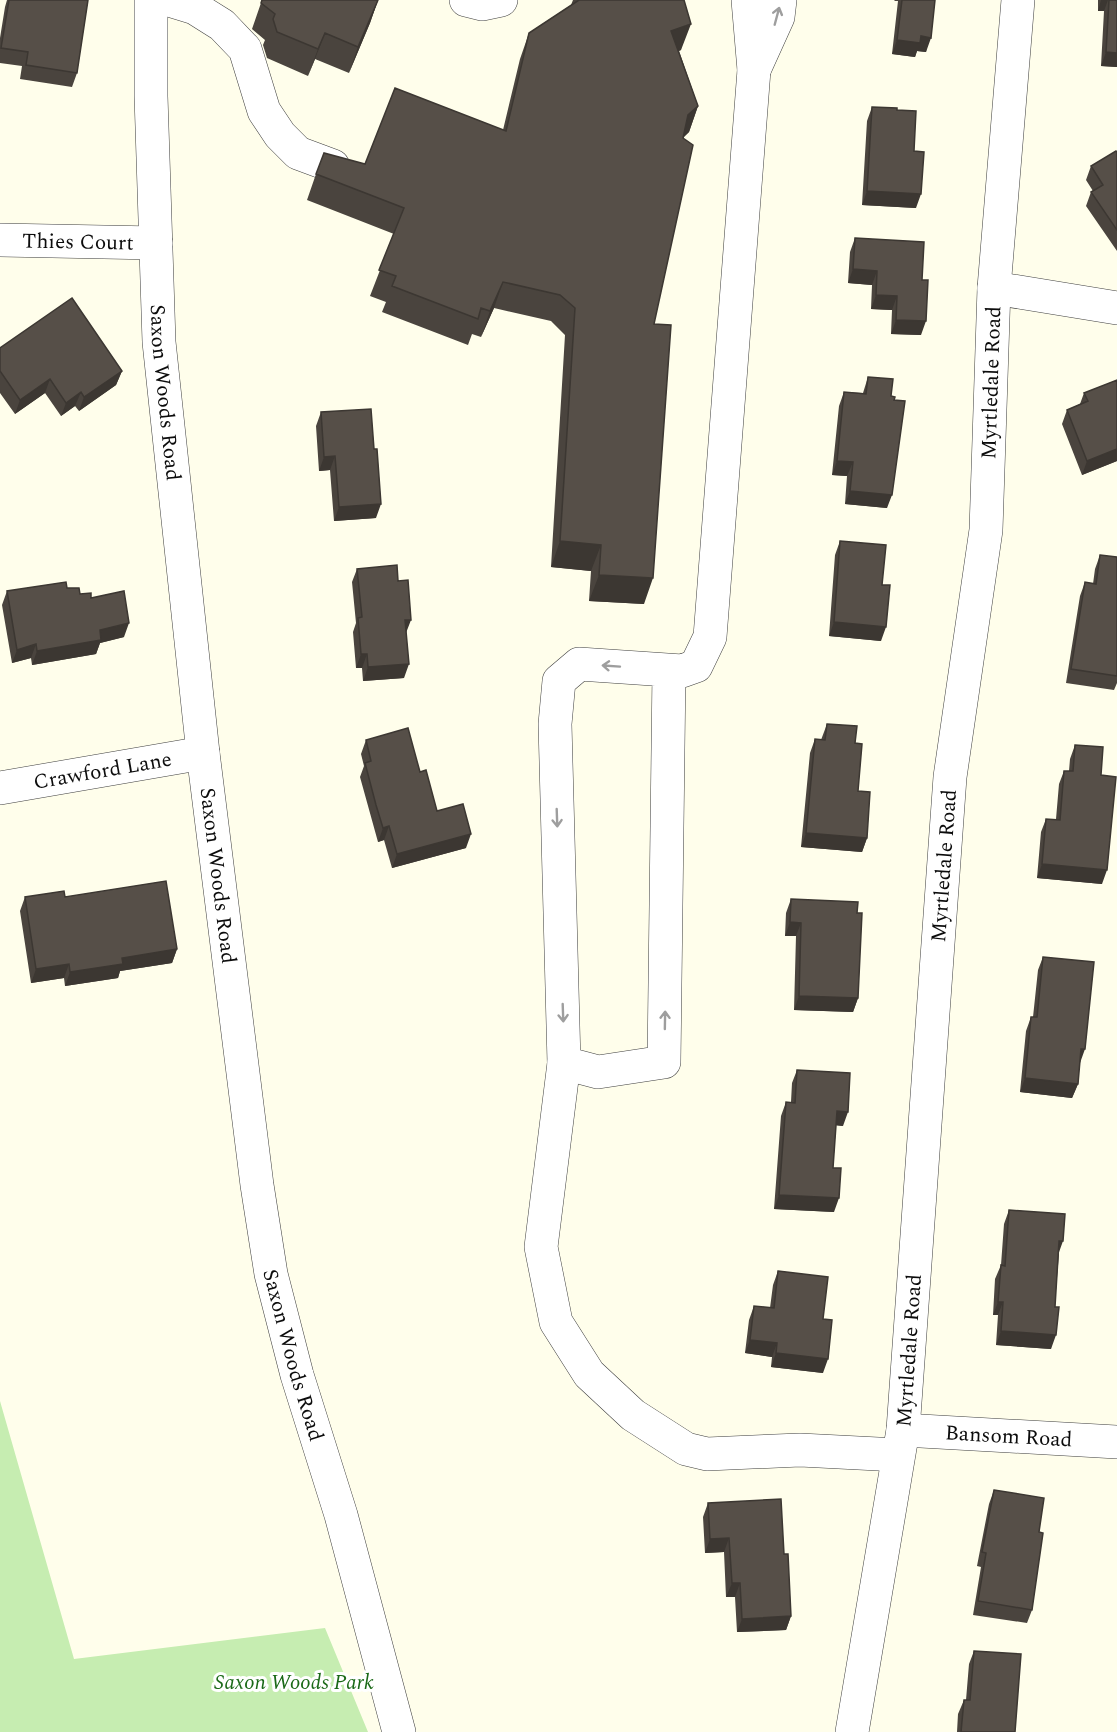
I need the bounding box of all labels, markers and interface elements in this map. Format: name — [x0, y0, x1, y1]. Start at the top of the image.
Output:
one-way arrow — [772, 7, 783, 26]
street label: Thies Court — [22, 225, 134, 260]
street label: Saxon Woods Road — [141, 304, 189, 483]
street label: Myrtledale Road — [973, 306, 1010, 460]
one-way arrow — [601, 661, 621, 672]
street label: Crawford Lane — [31, 744, 174, 799]
street label: Saxon Woods Road — [190, 786, 244, 966]
street label: Myrtledale Road — [923, 788, 966, 943]
one-way arrow — [552, 808, 563, 828]
one-way arrow — [557, 1002, 568, 1022]
one-way arrow — [659, 1010, 671, 1030]
street label: Saxon Woods Road — [253, 1266, 332, 1445]
street label: Myrtledale Road — [888, 1273, 931, 1428]
street label: Bansom Road — [944, 1417, 1073, 1456]
park label: Saxon Woods Park — [214, 1667, 374, 1699]

